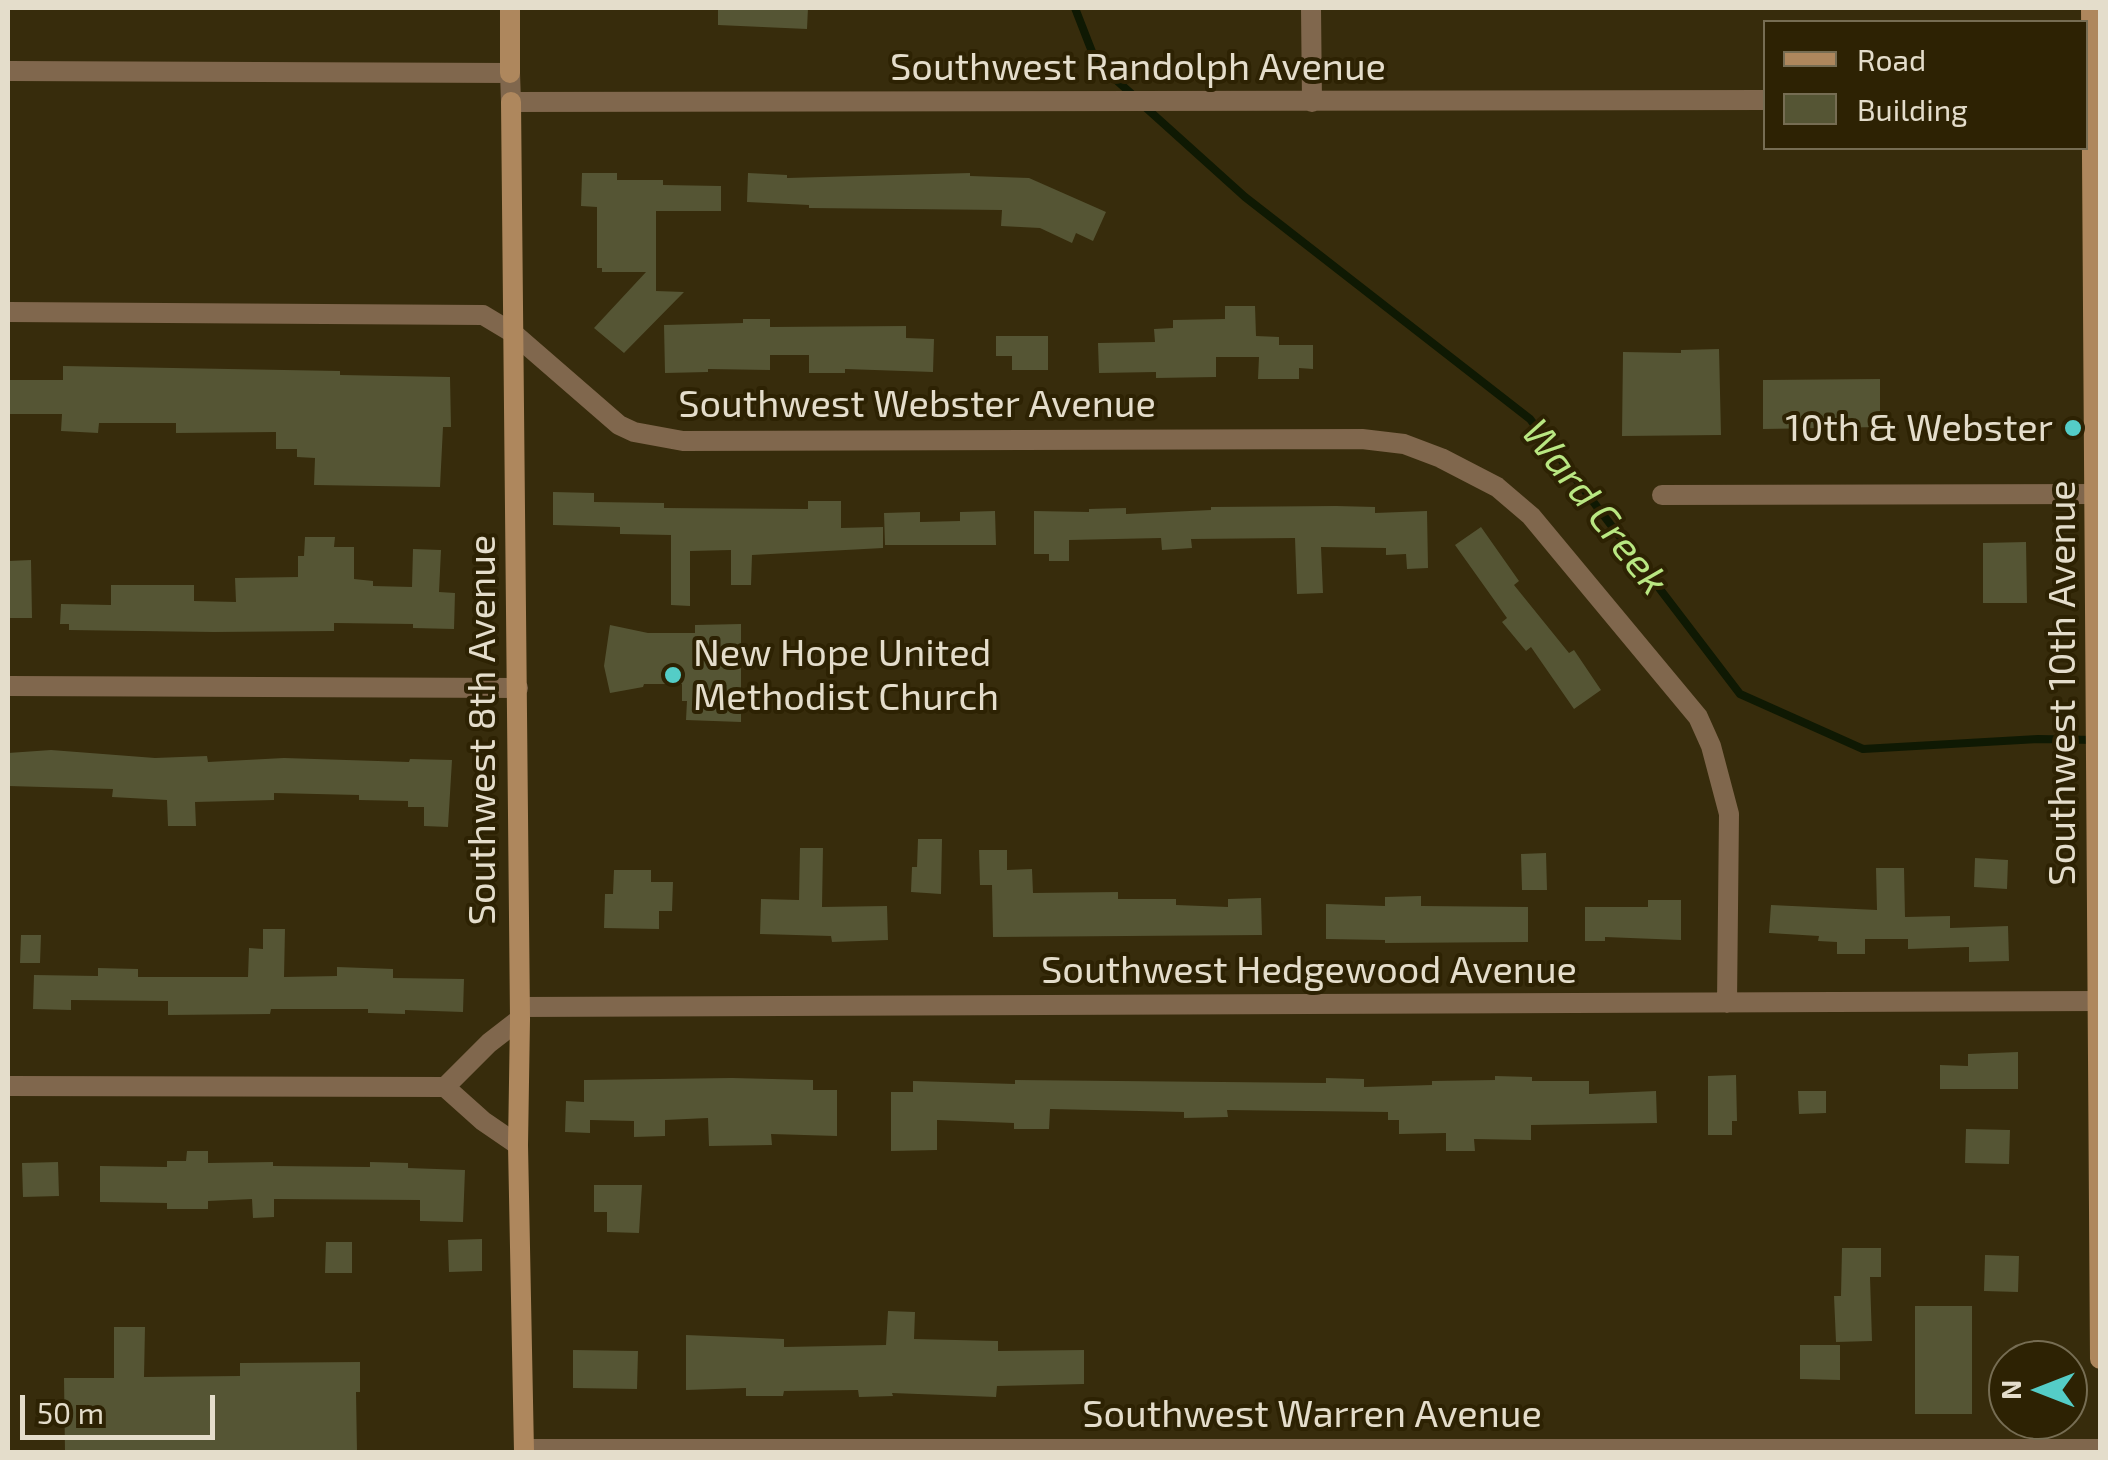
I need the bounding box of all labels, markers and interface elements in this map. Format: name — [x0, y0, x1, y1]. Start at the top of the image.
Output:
legend — [1763, 20, 2088, 150]
text: Road — [1857, 41, 1926, 77]
street label: Southwest Randolph Avenue — [890, 44, 1386, 90]
text: Building — [1857, 91, 1968, 127]
street label: Southwest Webster Avenue — [678, 381, 1156, 427]
place label: 10th & Webster — [1785, 405, 2053, 451]
water label: Ward Creek — [1512, 410, 1678, 604]
marker: 10th & Webster — [2062, 417, 2084, 439]
street label: Southwest 10th Avenue — [2039, 480, 2085, 886]
street label: Southwest 8th Avenue — [459, 535, 505, 925]
place label: New Hope United Methodist Church — [693, 630, 999, 719]
marker: New Hope United Methodist Church — [662, 664, 684, 686]
street label: Southwest Hedgewood Avenue — [1041, 947, 1577, 993]
north arrow — [1988, 1340, 2088, 1440]
scale bar — [25, 1375, 220, 1437]
text: N — [1993, 1380, 2027, 1400]
street label: Southwest Warren Avenue — [1082, 1391, 1542, 1437]
text: 50 m — [37, 1394, 104, 1430]

